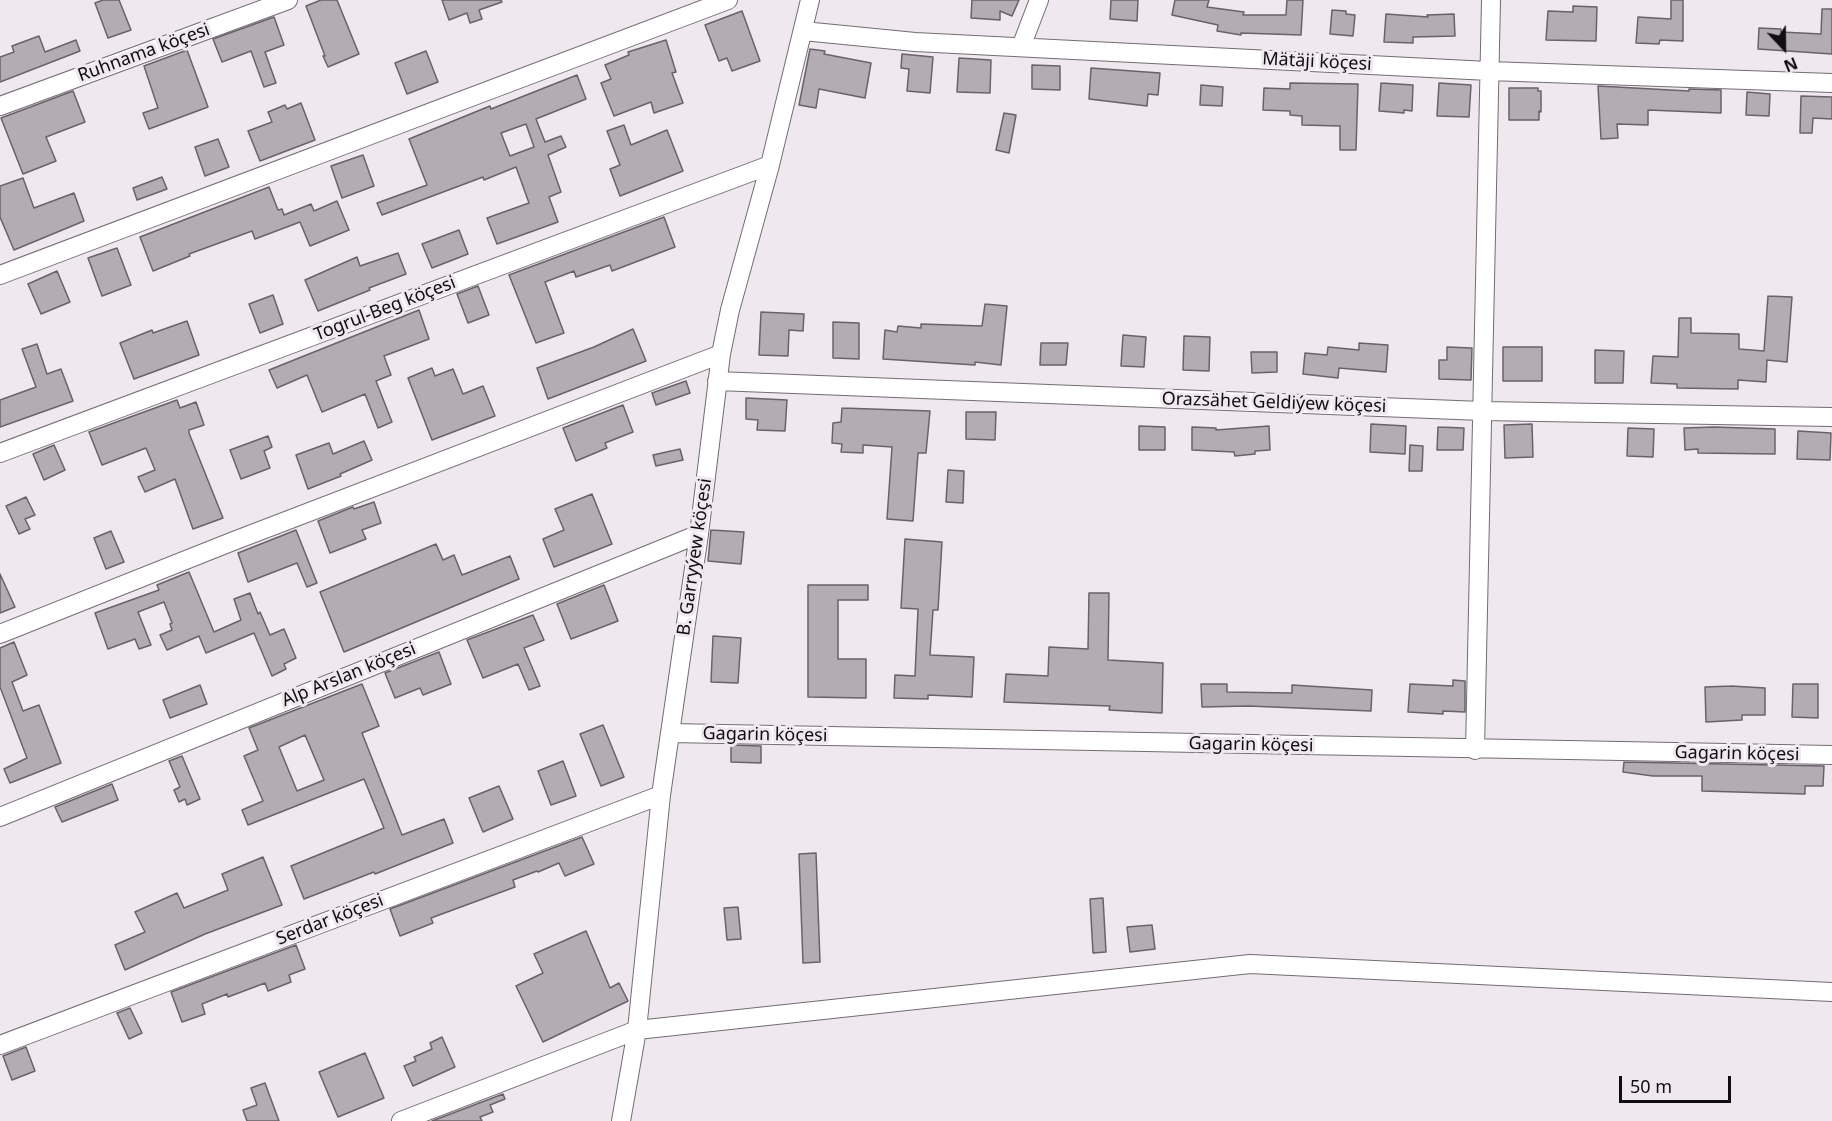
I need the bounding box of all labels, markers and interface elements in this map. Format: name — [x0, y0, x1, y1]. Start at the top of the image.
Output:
north arrow — [1754, 18, 1814, 78]
street label: Ruhnama köçesi — [75, 19, 213, 87]
street label: Mätäji köçesi — [1262, 48, 1372, 76]
text: N — [1781, 52, 1801, 77]
street label: Togrul-Beg köçesi — [311, 272, 459, 346]
street label: Orazsähet Geldiýew köçesi — [1161, 388, 1387, 418]
street label: B. Garryýew köçesi — [673, 477, 717, 637]
street label: Alp Arslan köçesi — [279, 638, 419, 712]
street label: Gagarin köçesi — [702, 723, 828, 747]
street label: Gagarin köçesi — [1188, 733, 1314, 757]
street label: Gagarin köçesi — [1674, 742, 1800, 766]
street label: Serdar köçesi — [273, 890, 387, 950]
scale bar — [1622, 1064, 1734, 1102]
text: 50 m — [1630, 1074, 1672, 1098]

